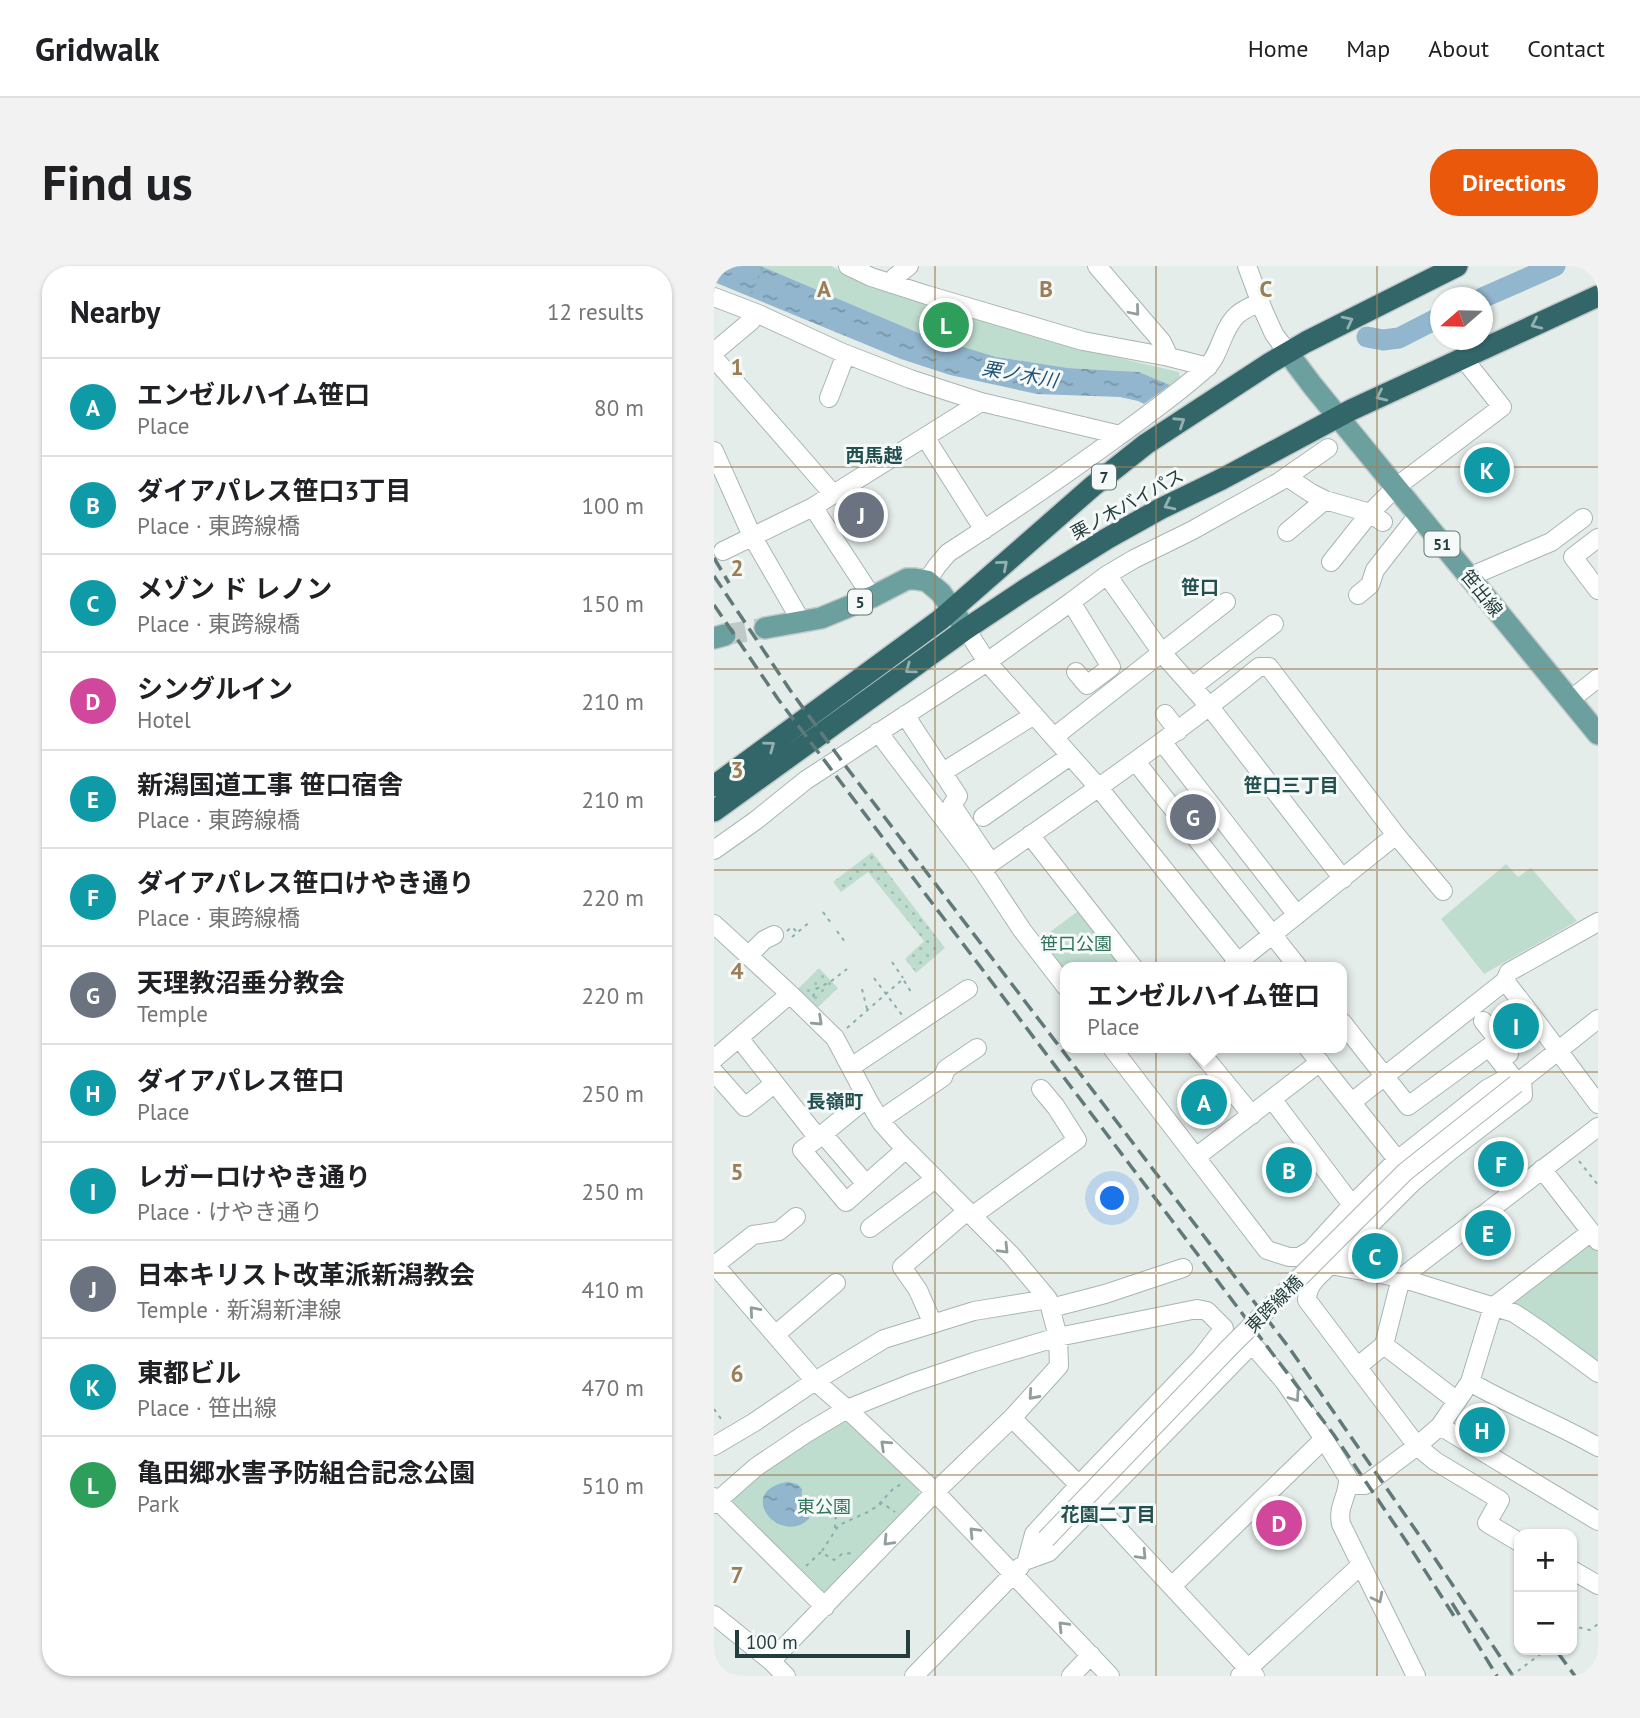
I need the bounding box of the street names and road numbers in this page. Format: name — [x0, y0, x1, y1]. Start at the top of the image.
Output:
street label: 栗ノ木バイパス — [1066, 463, 1188, 545]
road number: 7 — [1092, 464, 1116, 490]
road number: 51 — [1424, 532, 1460, 556]
street label: 笹出線 — [1456, 565, 1508, 621]
road number: 5 — [848, 590, 872, 614]
street label: 東跨線橋 — [1240, 1270, 1308, 1338]

